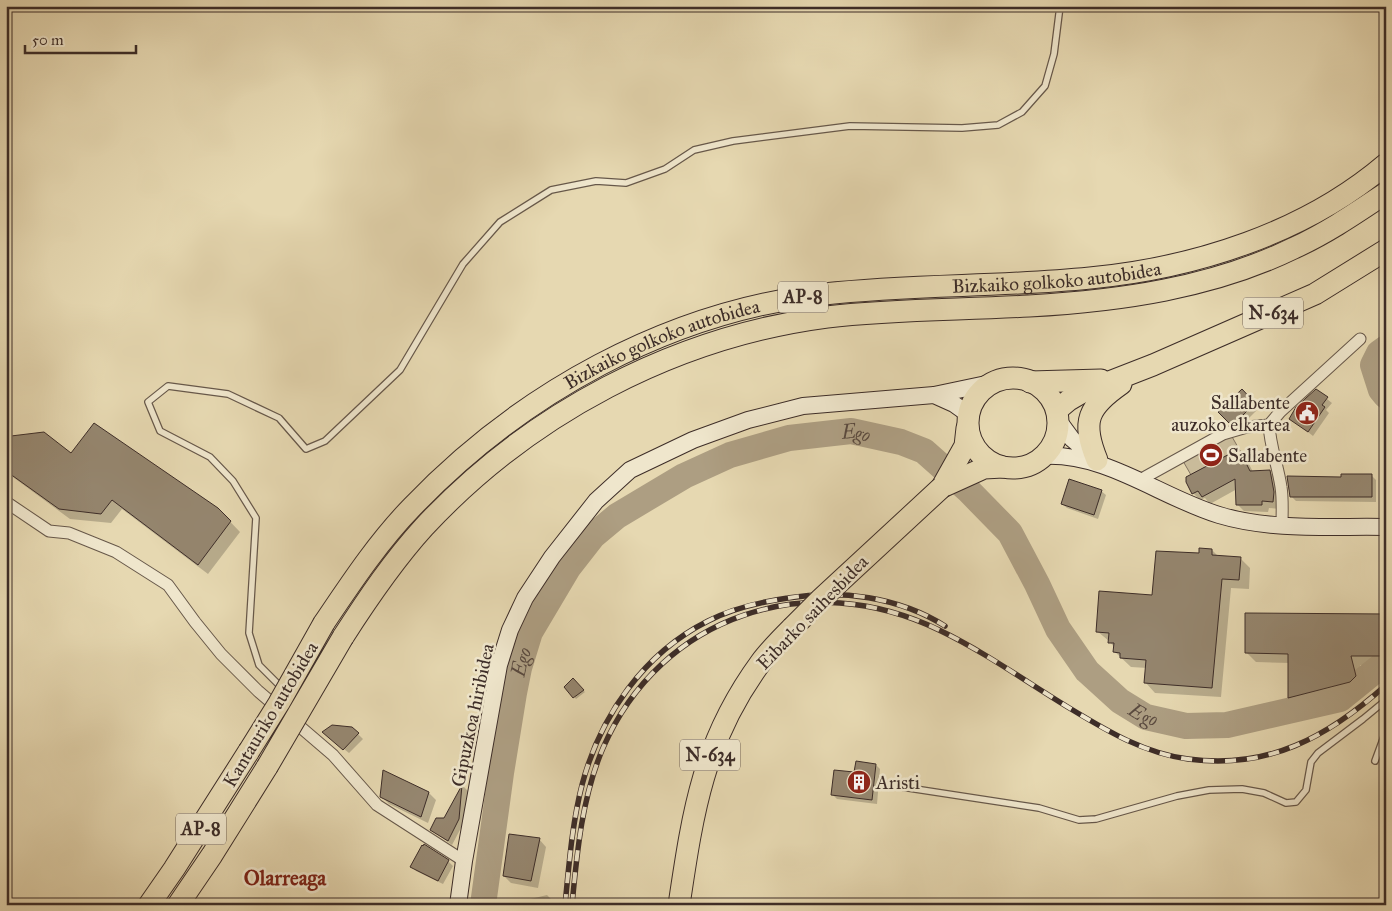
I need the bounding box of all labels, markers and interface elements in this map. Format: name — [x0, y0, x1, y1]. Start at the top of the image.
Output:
scale bar — [25, 22, 136, 54]
text: 50 m — [32, 31, 64, 49]
street label: Bizkaiko golkoko autobidea — [952, 256, 1164, 298]
road number: AP-8 — [778, 282, 828, 312]
street label: Bizkaiko golkoko autobidea — [560, 294, 763, 394]
road number: N-634 — [1243, 298, 1303, 328]
place label: Sallabente auzoko elkartea — [1171, 391, 1291, 436]
public building icon: Sallabente auzoko elkartea — [1294, 400, 1320, 426]
water label: Ego — [839, 419, 873, 447]
sports icon: Sallabente — [1198, 442, 1224, 468]
place label: Sallabente — [1228, 444, 1307, 467]
street label: Eibarko saihesbidea — [752, 549, 874, 675]
street label: Kantauriko autobidea — [218, 636, 323, 791]
street label: Gipuzkoa hiribidea — [446, 640, 499, 789]
water label: Ego — [505, 644, 537, 680]
water label: Ego — [1123, 697, 1160, 731]
road number: N-634 — [680, 740, 740, 770]
building icon: Aristi — [846, 769, 872, 795]
place label: Aristi — [875, 771, 920, 794]
road number: AP-8 — [176, 814, 226, 844]
district label: Olarreaga — [244, 865, 327, 891]

